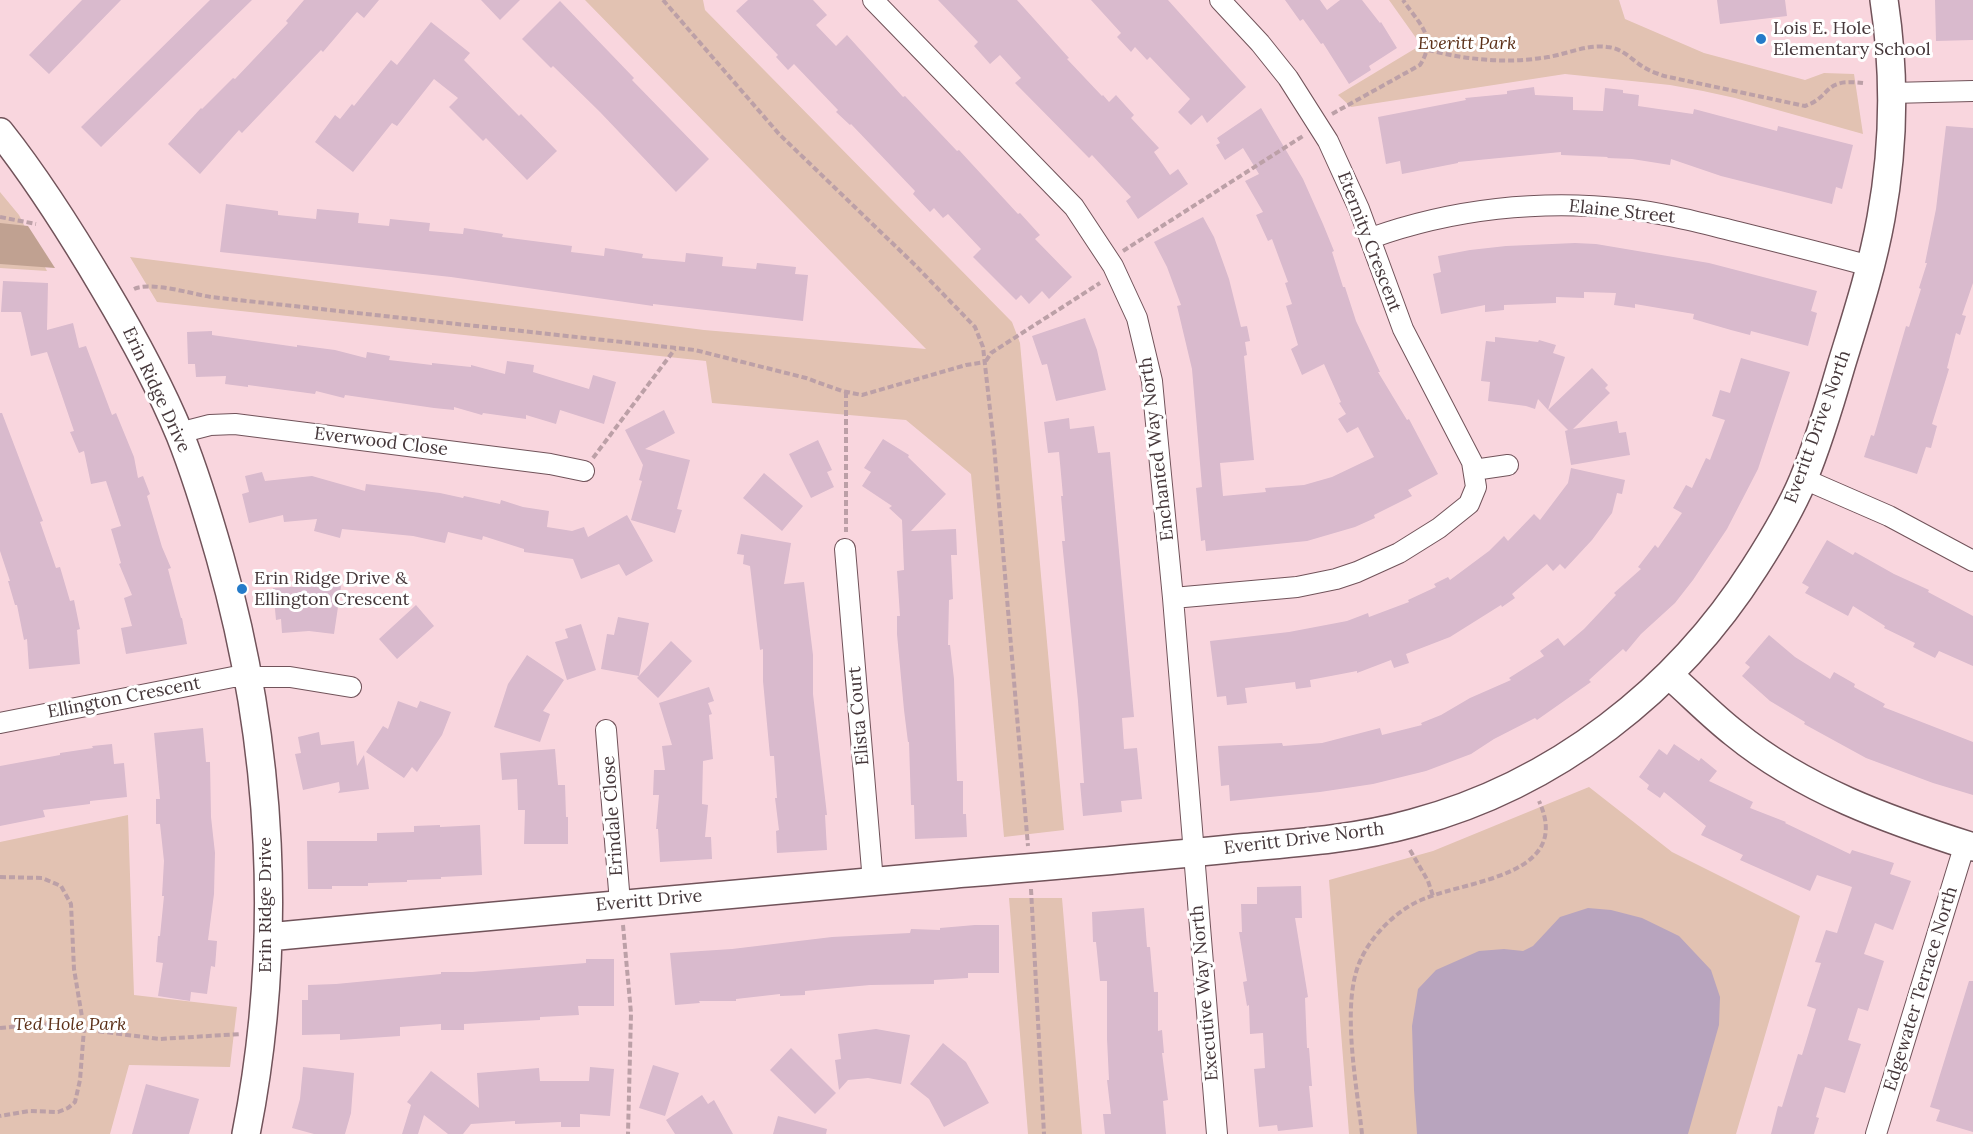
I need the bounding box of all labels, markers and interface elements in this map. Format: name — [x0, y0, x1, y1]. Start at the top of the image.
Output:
place label: Lois E. Hole Elementary School — [1773, 18, 1931, 60]
marker: Lois E. Hole Elementary School — [1754, 32, 1768, 46]
park label: Everitt Park — [1418, 33, 1516, 55]
street label: Eternity Crescent — [1332, 169, 1406, 315]
street label: Elaine Street — [1568, 196, 1676, 228]
street label: Erin Ridge Drive — [117, 324, 195, 456]
street label: Everitt Drive North — [1780, 348, 1856, 506]
street label: Enchanted Way North — [1135, 356, 1179, 542]
street label: Everwood Close — [313, 423, 449, 461]
place label: Erin Ridge Drive & Ellington Crescent — [254, 568, 409, 610]
marker: Erin Ridge Drive & Ellington Crescent — [235, 582, 249, 596]
street label: Elista Court — [844, 666, 874, 766]
street label: Ellington Crescent — [46, 673, 202, 723]
street label: Erindale Close — [598, 755, 628, 877]
street label: Everitt Drive North — [1223, 818, 1385, 860]
street label: Erin Ridge Drive — [255, 837, 277, 973]
street label: Edgewater Terrace North — [1880, 884, 1962, 1094]
street label: Everitt Drive — [595, 886, 703, 916]
street label: Executive Way North — [1187, 904, 1223, 1082]
park label: Ted Hole Park — [14, 1014, 126, 1036]

